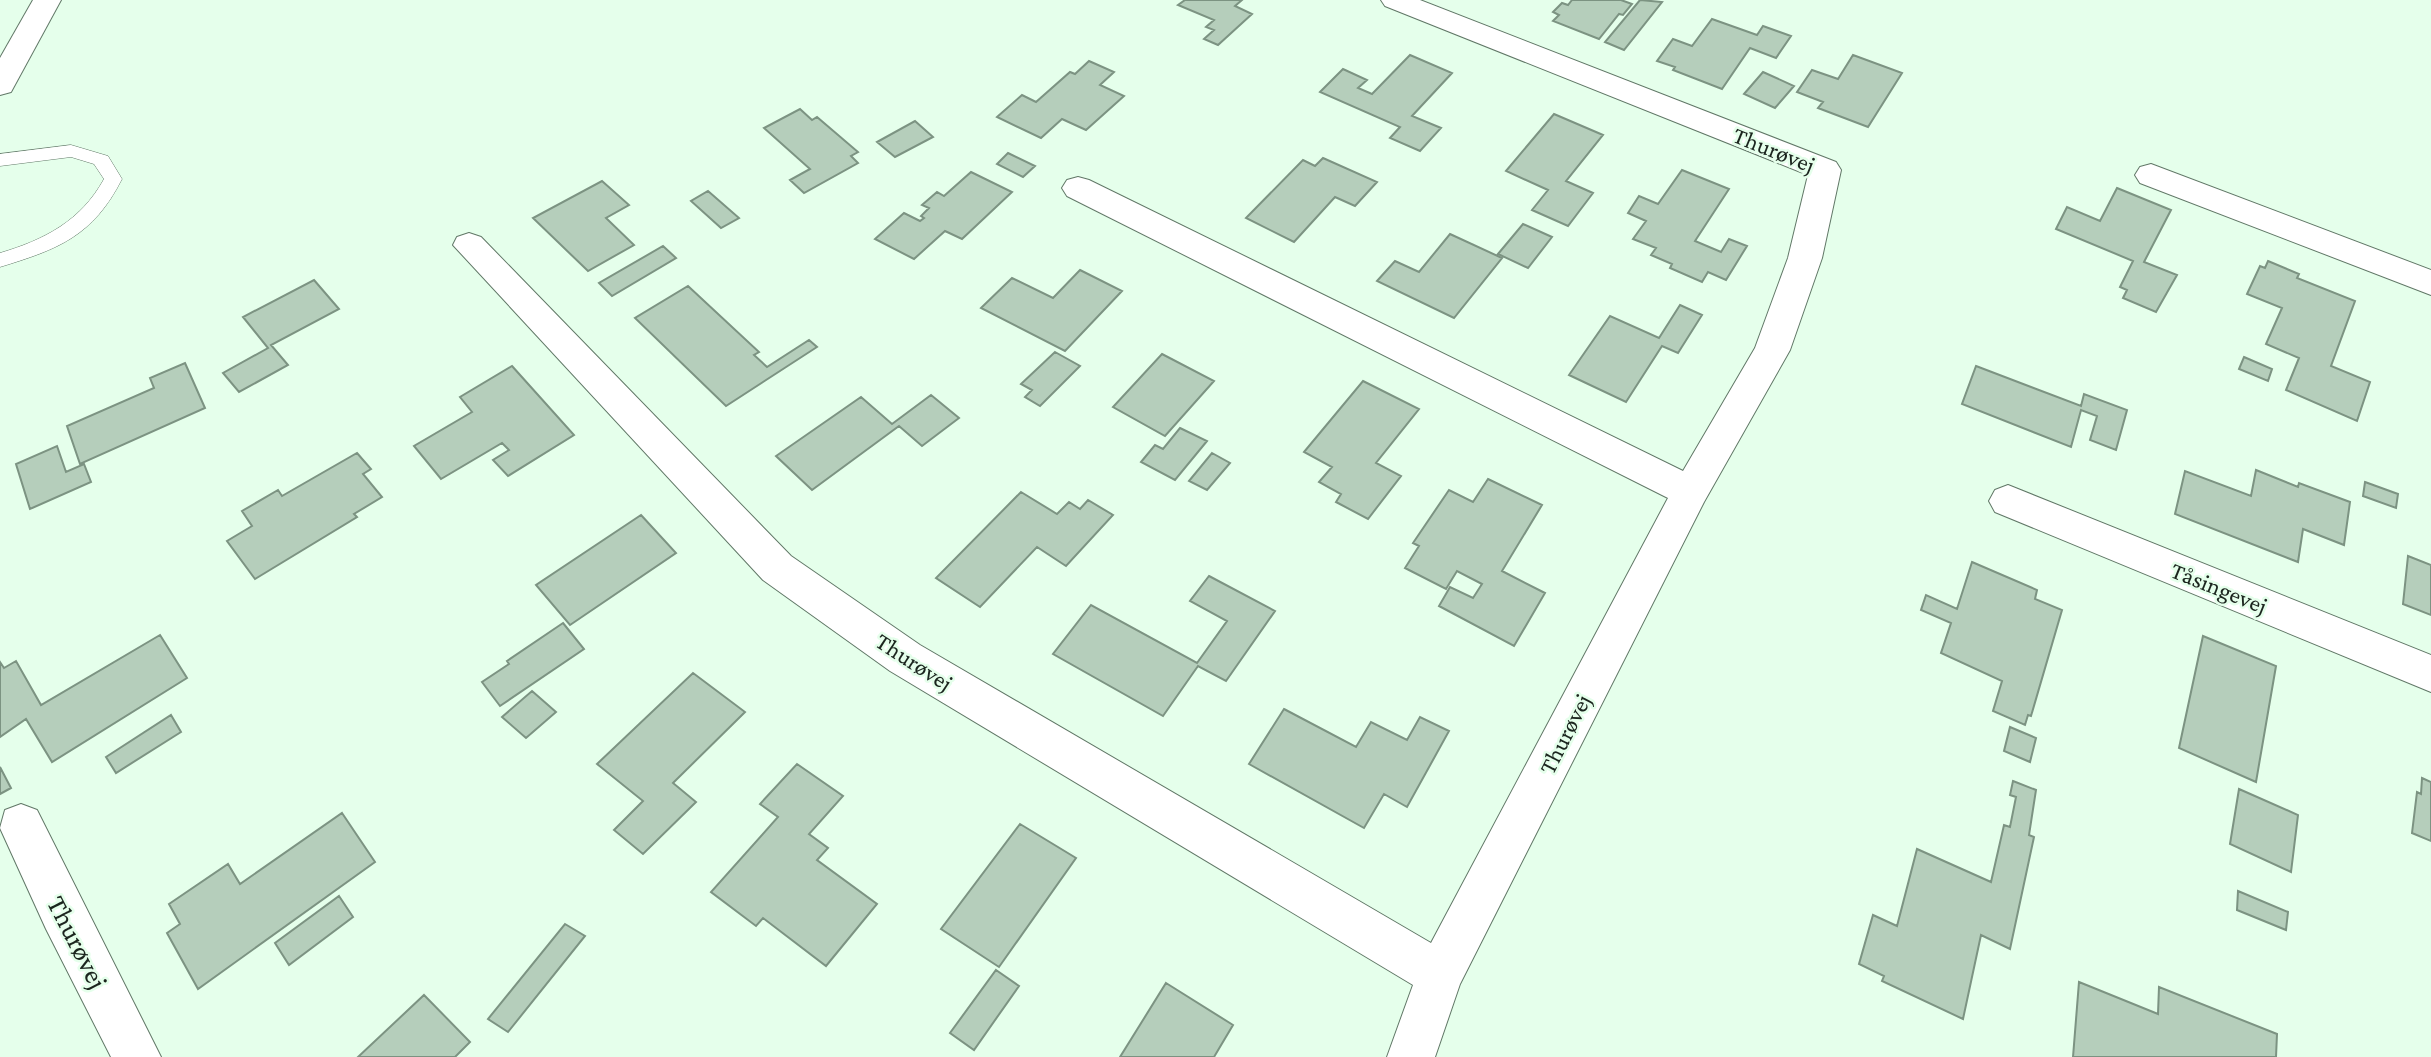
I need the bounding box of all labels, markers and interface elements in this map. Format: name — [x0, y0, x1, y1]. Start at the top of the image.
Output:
street label: Thurøvej — [1729, 121, 1819, 178]
street label: Tåsingevej — [2167, 556, 2271, 619]
street label: Thurøvej — [871, 627, 958, 696]
street label: Thurøvej — [1533, 689, 1596, 778]
street label: Thurøvej — [41, 891, 114, 994]

